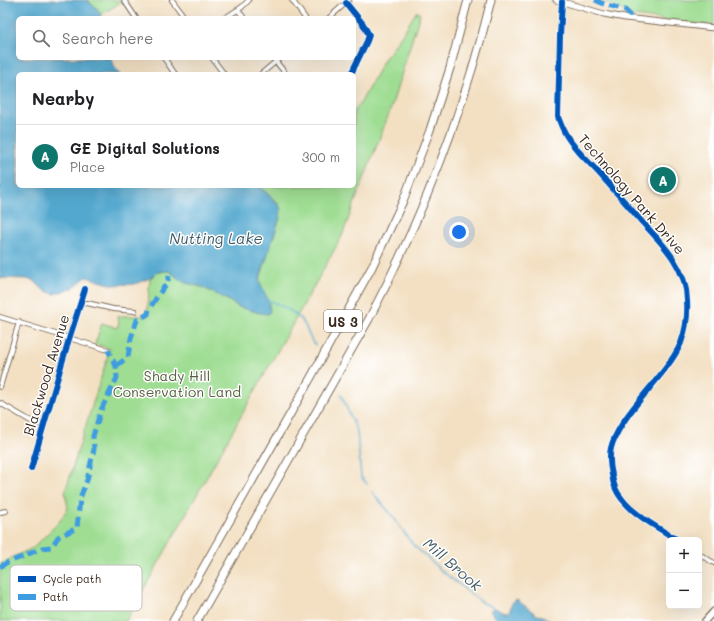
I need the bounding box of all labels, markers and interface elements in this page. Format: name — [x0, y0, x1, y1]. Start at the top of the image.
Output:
search box — [16, 16, 356, 60]
icon: search — [30, 27, 52, 49]
text: Search here — [62, 28, 153, 48]
text: Nearby — [32, 87, 94, 109]
street label: Technology Park Drive — [574, 130, 690, 258]
text: GE Digital Solutions — [70, 138, 220, 158]
text: A — [40, 148, 50, 165]
text: 300 m — [302, 148, 340, 165]
text: Place — [70, 158, 105, 175]
pin: A — [650, 165, 676, 195]
your location — [449, 222, 469, 242]
water label: Nutting Lake — [169, 228, 263, 248]
road number: US 3 — [324, 310, 362, 332]
street label: Blackwood Avenue — [19, 312, 73, 438]
park label: Shady Hill Conservation Land — [113, 366, 241, 401]
water label: Mill Brook — [419, 533, 487, 596]
map controls — [666, 537, 702, 609]
button: + — [666, 537, 702, 573]
legend — [10, 565, 142, 611]
text: Cycle path — [43, 571, 101, 586]
button: − — [666, 573, 702, 609]
text: Path — [43, 589, 68, 604]

